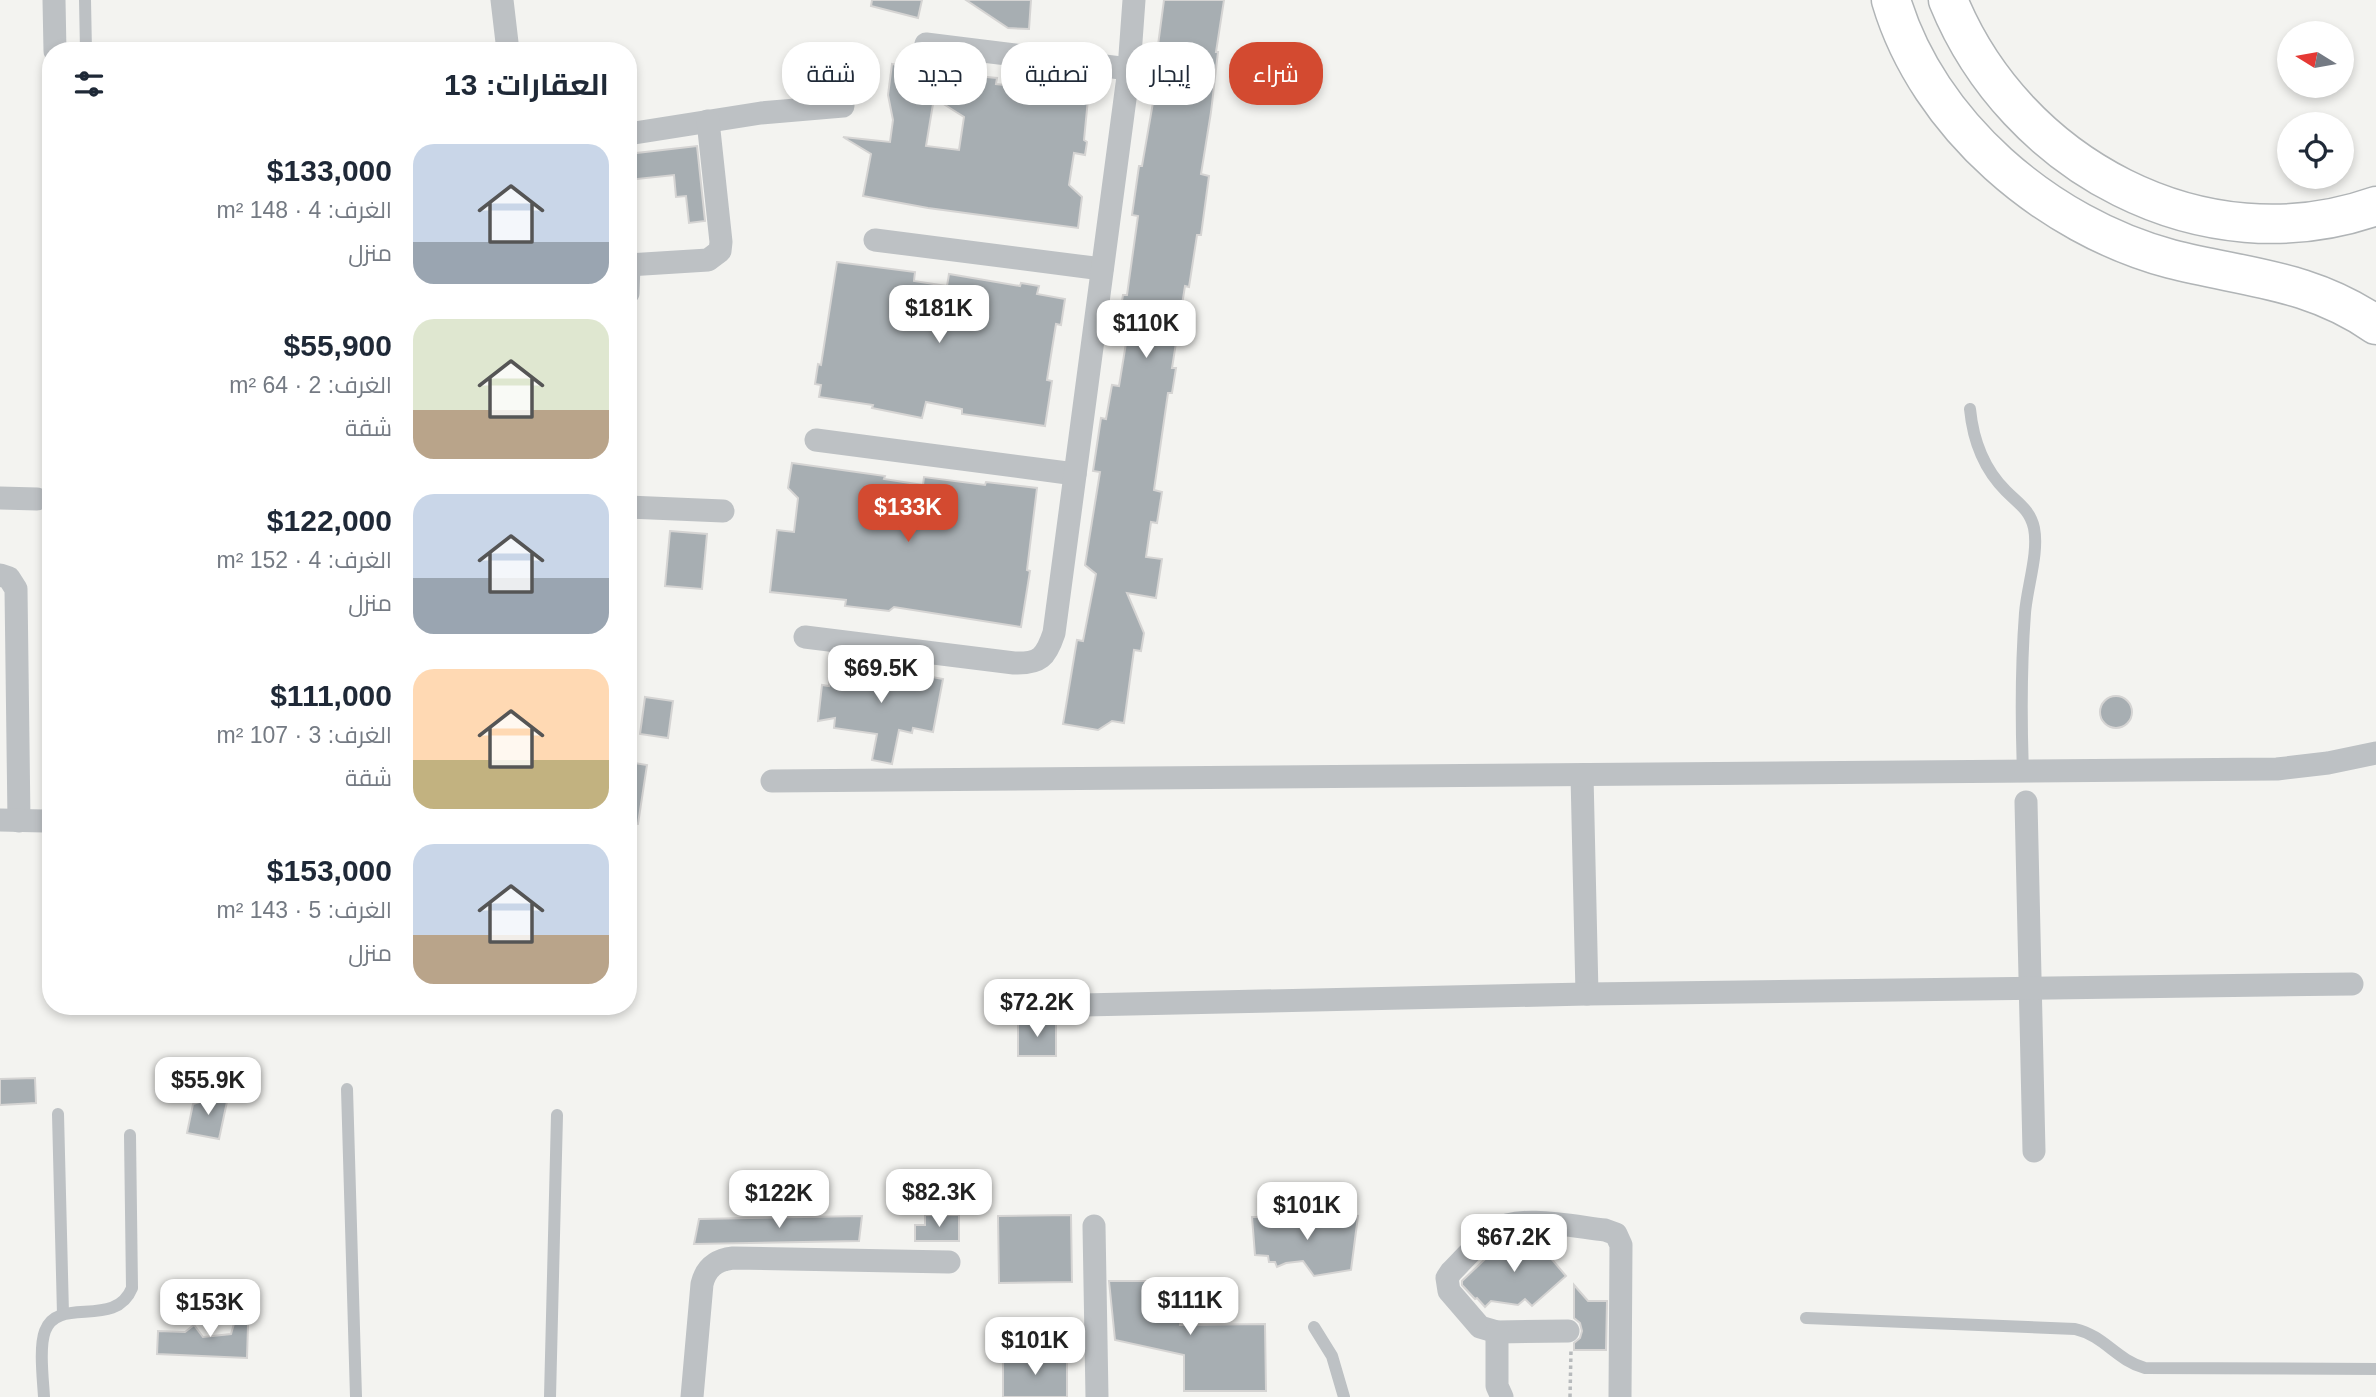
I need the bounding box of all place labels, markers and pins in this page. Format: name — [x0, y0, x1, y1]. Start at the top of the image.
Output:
pin: $181K — [890, 286, 988, 345]
pin: $110K — [1097, 300, 1195, 360]
pin: $133K — [859, 484, 957, 544]
pin: $69.5K — [824, 646, 938, 705]
pin: $72.2K — [980, 979, 1094, 1039]
pin: $55.9K — [151, 1058, 265, 1117]
pin: $122K — [730, 1170, 828, 1230]
pin: $82.3K — [882, 1170, 996, 1229]
pin: $101K — [1258, 1182, 1356, 1242]
pin: $67.2K — [1457, 1214, 1571, 1274]
pin: $111K — [1141, 1278, 1239, 1337]
pin: $153K — [161, 1280, 259, 1339]
pin: $101K — [986, 1318, 1084, 1377]

